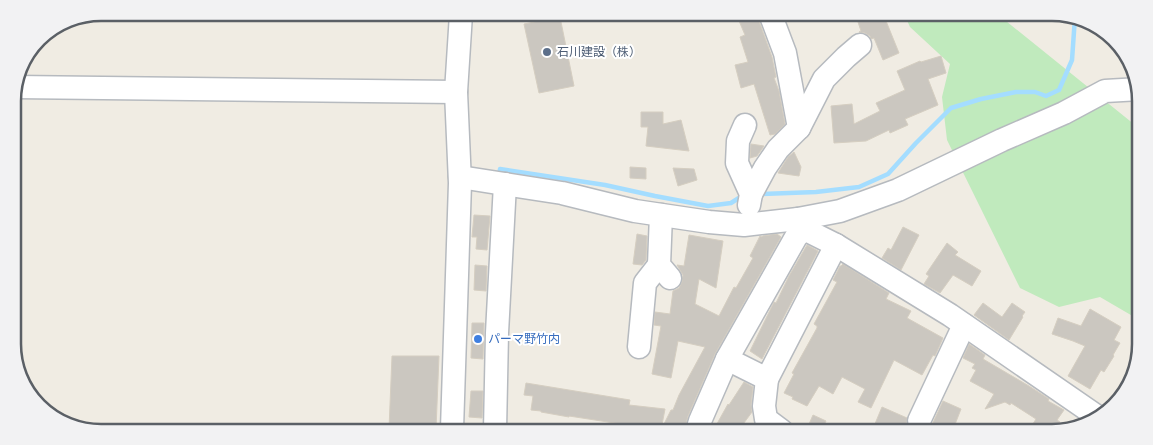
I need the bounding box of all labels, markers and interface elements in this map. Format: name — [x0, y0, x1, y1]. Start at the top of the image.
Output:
place label: 石川建設（株） — [557, 44, 641, 59]
marker: 石川建設（株） — [541, 46, 553, 58]
place label: パーマ野竹内 — [488, 331, 560, 346]
marker: パーマ野竹内 — [472, 333, 484, 345]

